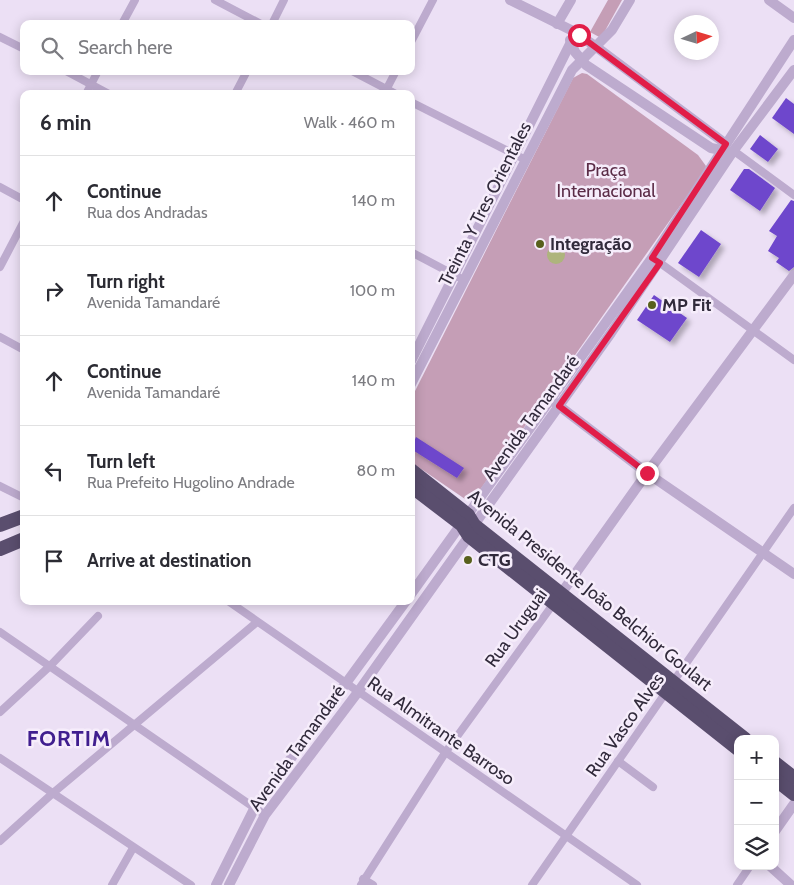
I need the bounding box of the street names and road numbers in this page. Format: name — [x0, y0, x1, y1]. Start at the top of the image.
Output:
street label: Treinta Y Tres Orientales — [434, 118, 536, 290]
street label: Avenida Tamandaré — [478, 351, 584, 485]
street label: Avenida Presidente João Belchior Goulart — [464, 485, 716, 695]
street label: Rua Uruguai — [480, 585, 552, 671]
street label: Rua Vasco Alves — [581, 669, 669, 781]
street label: Rua Almitrante Barroso — [363, 672, 519, 790]
street label: Avenida Tamandaré — [244, 681, 350, 815]

